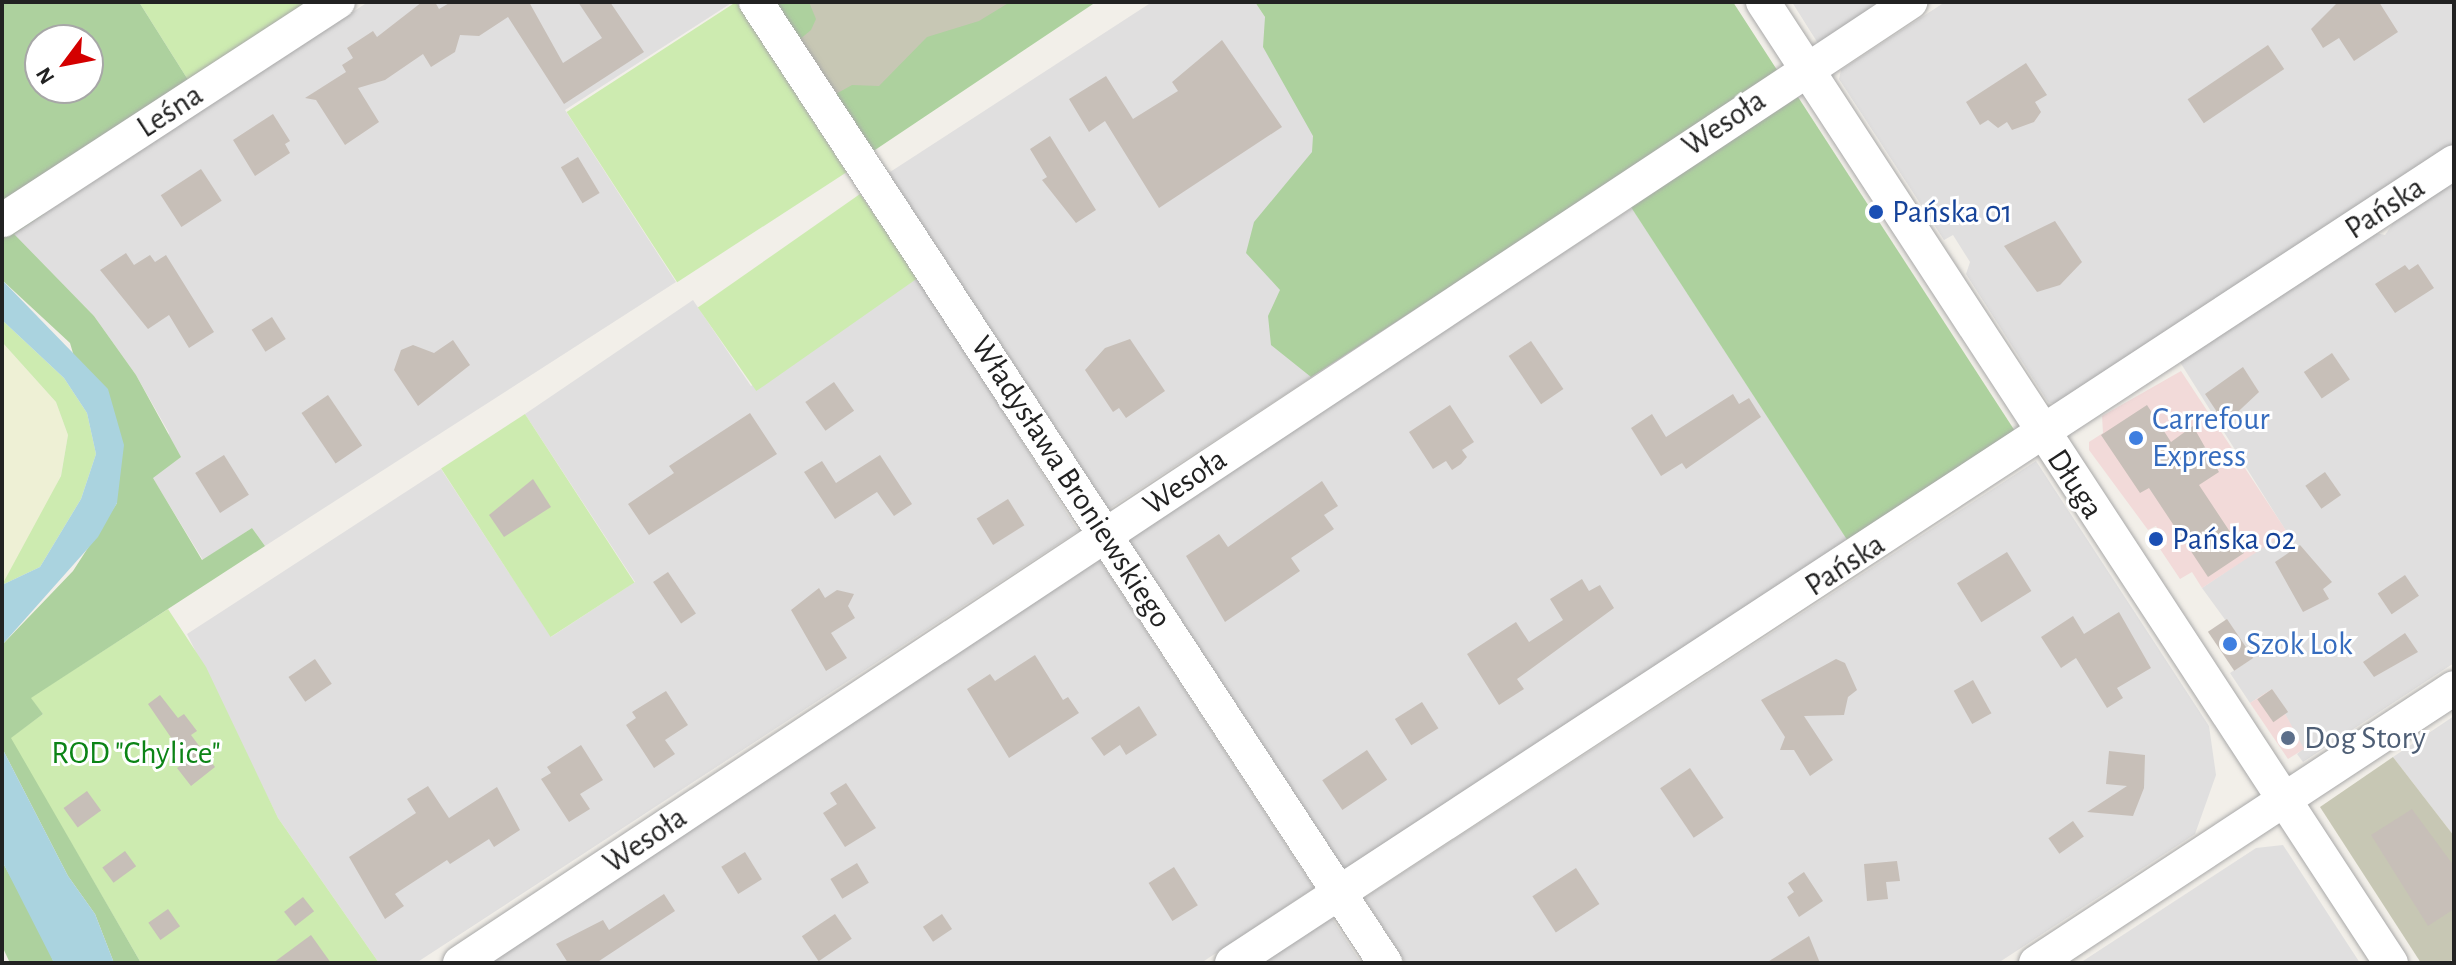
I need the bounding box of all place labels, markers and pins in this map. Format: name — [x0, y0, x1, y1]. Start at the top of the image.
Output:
place label: Pańska 01 — [1892, 193, 2013, 231]
marker: Pańska 01 — [1867, 203, 1885, 221]
place label: Carrefour Express — [2152, 401, 2270, 476]
marker: Carrefour Express — [2127, 429, 2145, 447]
place label: Pańska 02 — [2172, 520, 2296, 558]
marker: Pańska 02 — [2147, 530, 2165, 548]
place label: Szok Lok — [2246, 625, 2353, 663]
marker: Szok Lok — [2221, 635, 2239, 653]
place label: Dog Story — [2304, 719, 2426, 757]
marker: Dog Story — [2279, 729, 2297, 747]

